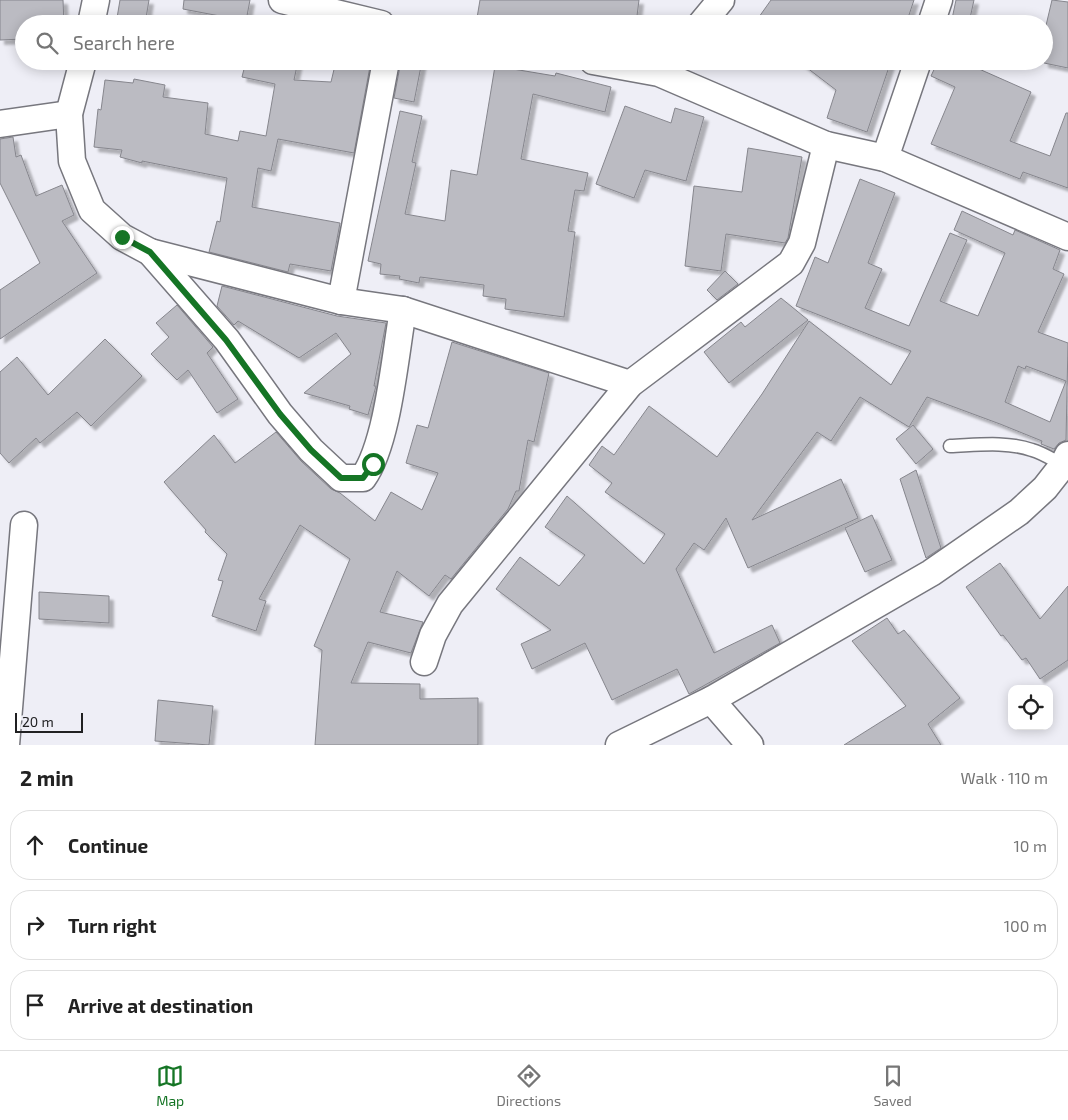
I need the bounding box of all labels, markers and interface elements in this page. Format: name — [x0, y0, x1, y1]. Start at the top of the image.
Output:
search box — [15, 15, 1053, 70]
icon: search — [33, 29, 61, 57]
text: Search here — [73, 31, 175, 54]
route end — [111, 226, 134, 249]
route start — [362, 453, 385, 476]
map controls — [1008, 685, 1053, 730]
button: locate — [1008, 685, 1053, 730]
scale bar — [15, 710, 82, 733]
text: 20 m — [22, 713, 54, 730]
text: 2 min — [20, 765, 74, 790]
text: Walk · 110 m — [961, 768, 1048, 787]
icon: ahead — [21, 831, 49, 859]
text: Continue — [68, 834, 148, 857]
text: 10 m — [1013, 836, 1047, 855]
icon: right — [21, 911, 49, 939]
text: Turn right — [68, 914, 156, 937]
text: 100 m — [1004, 916, 1047, 935]
icon: arrive — [21, 991, 49, 1019]
text: Arrive at destination — [68, 994, 253, 1017]
tab: Map — [156, 1062, 184, 1109]
tab: Directions — [497, 1062, 561, 1109]
tab: Saved — [873, 1062, 912, 1109]

